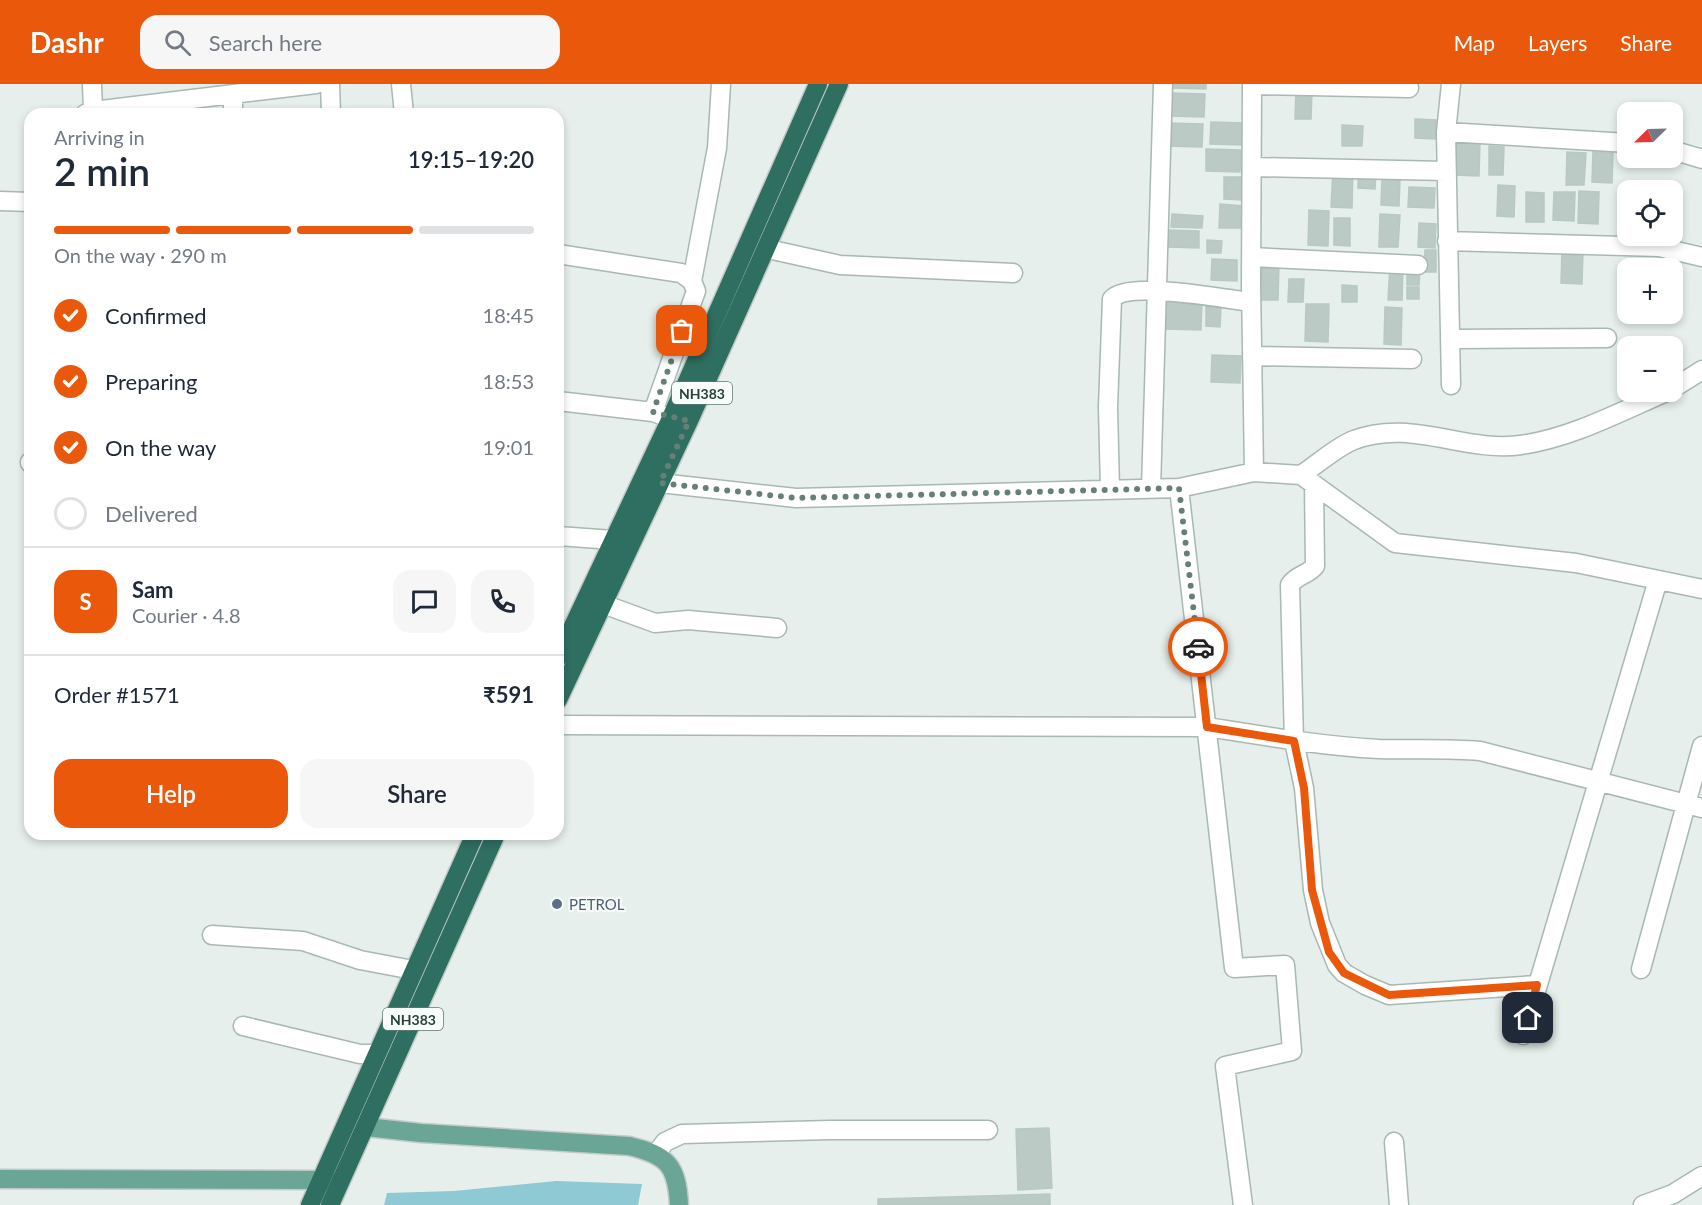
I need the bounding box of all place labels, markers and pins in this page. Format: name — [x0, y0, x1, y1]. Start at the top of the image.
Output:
pin — [656, 305, 707, 356]
place label: PETROL — [569, 895, 625, 913]
marker: PETROL — [550, 897, 564, 911]
pin — [1502, 992, 1553, 1043]

